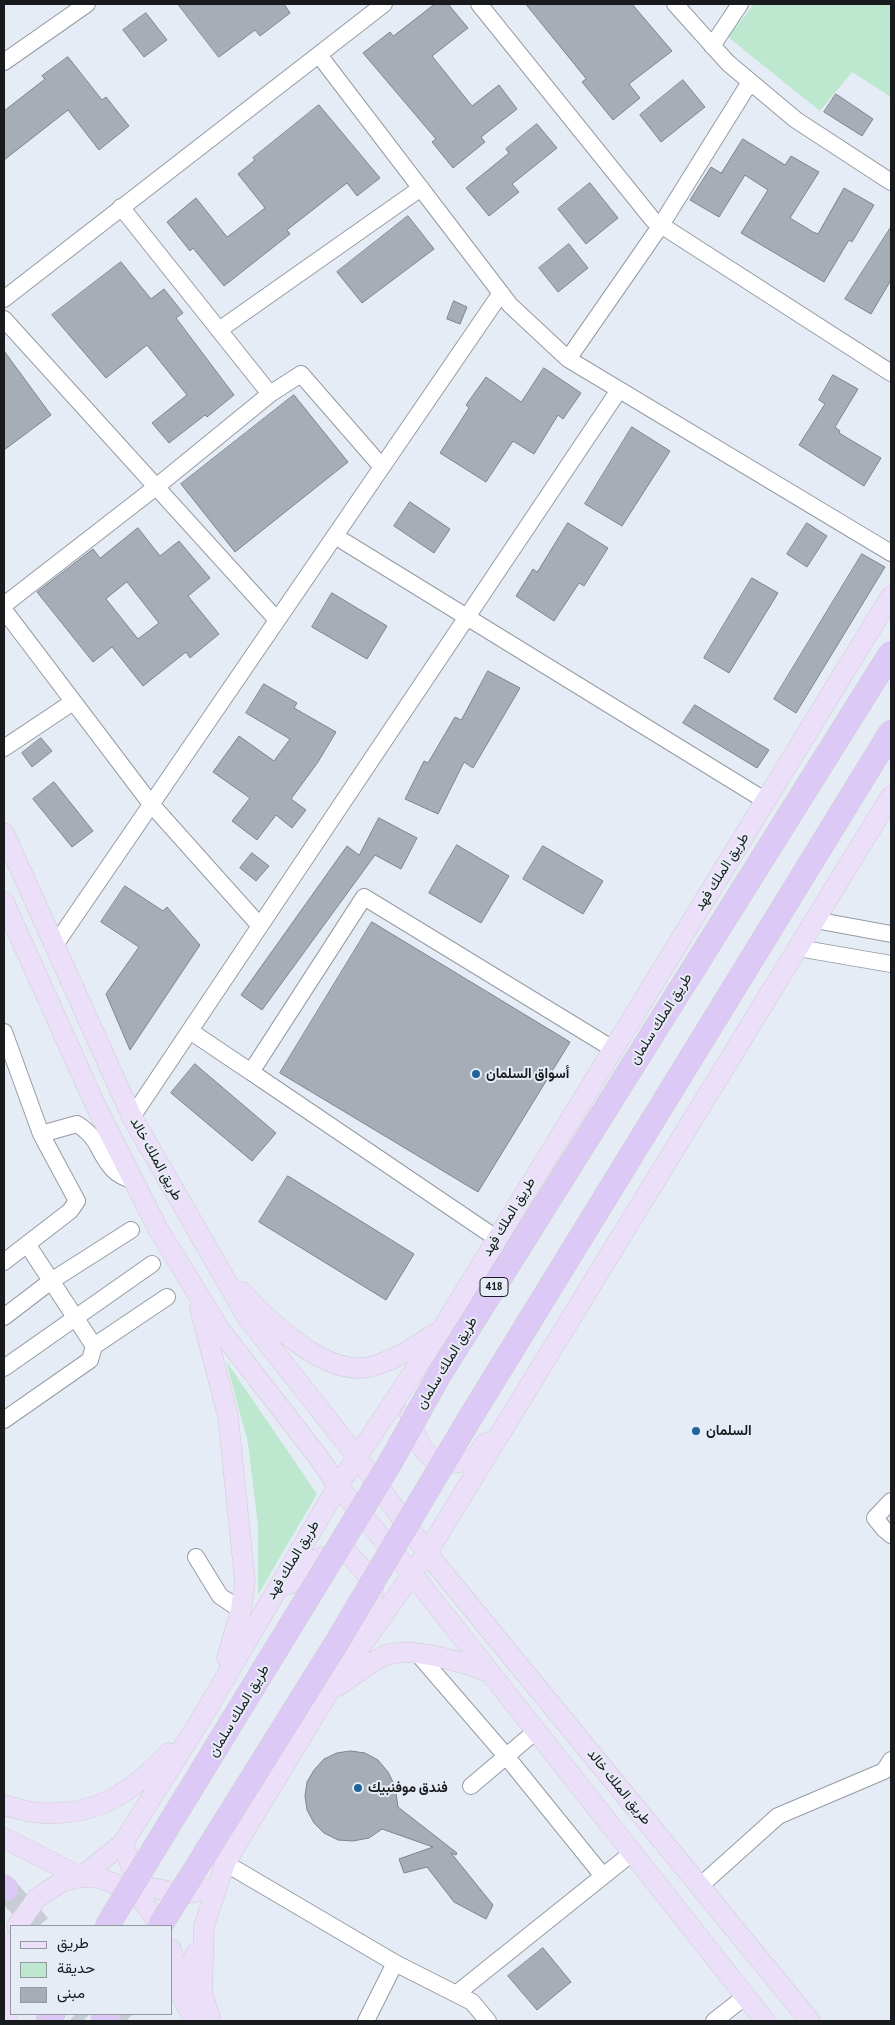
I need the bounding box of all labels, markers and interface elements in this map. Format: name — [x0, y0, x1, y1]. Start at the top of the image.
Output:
street label: طريق الملك فهد — [691, 830, 753, 914]
street label: طريق الملك سلمان — [626, 970, 696, 1068]
place label: أسواق السلمان — [486, 1066, 569, 1082]
marker: أسواق السلمان — [470, 1068, 482, 1080]
street label: طريق الملك خالد — [126, 1114, 186, 1204]
street label: طريق الملك فهد — [479, 1175, 539, 1259]
road number: 418 — [480, 1277, 508, 1296]
street label: طريق الملك سلمان — [413, 1314, 481, 1412]
place label: السلمان — [706, 1423, 752, 1439]
marker: السلمان — [690, 1425, 702, 1437]
street label: طريق الملك فهد — [263, 1518, 323, 1602]
street label: طريق الملك سلمان — [205, 1662, 273, 1760]
street label: طريق الملك خالد — [583, 1746, 655, 1828]
place label: فندق موفنبيك — [368, 1780, 448, 1796]
marker: فندق موفنبيك — [352, 1782, 364, 1794]
legend — [10, 1925, 172, 2015]
text: طريق — [57, 1933, 89, 1952]
text: حديقة — [57, 1958, 95, 1977]
text: مبنى — [57, 1983, 85, 2002]

